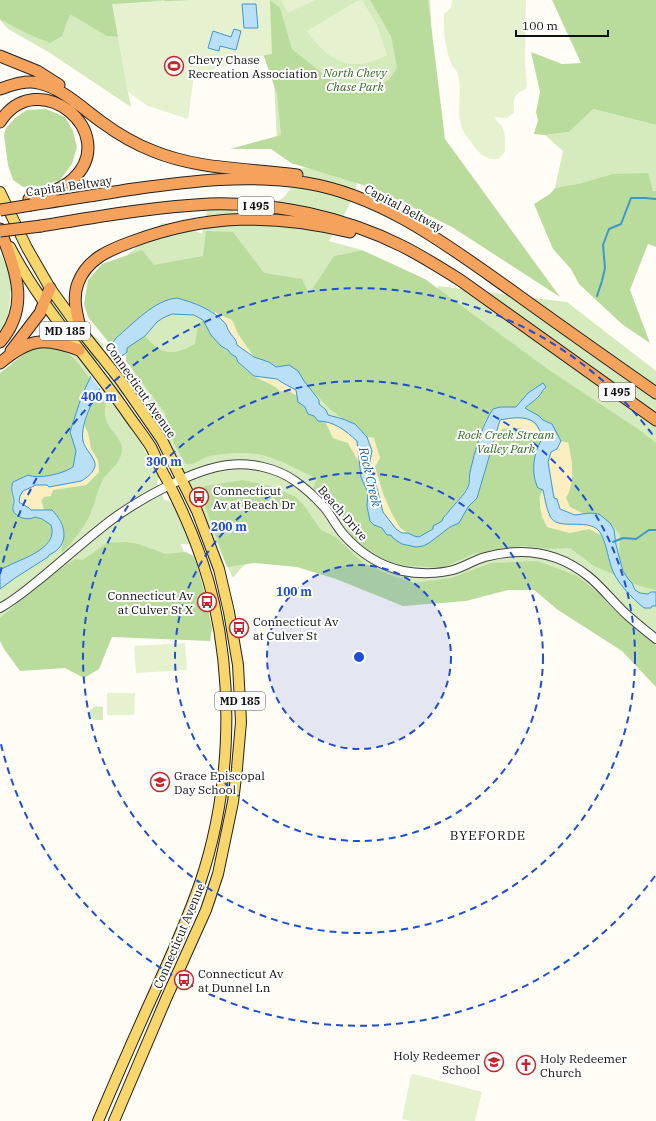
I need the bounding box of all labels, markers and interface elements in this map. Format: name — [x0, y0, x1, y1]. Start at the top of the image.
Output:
scale bar — [516, 12, 608, 38]
text: 100 m — [522, 18, 558, 33]
place label: Chevy Chase Recreation Association — [188, 52, 318, 81]
sports icon: Chevy Chase Recreation Association — [163, 55, 185, 77]
park label: North Chevy Chase Park — [322, 65, 388, 94]
street label: Capital Beltway — [25, 172, 114, 199]
street label: Capital Beltway — [362, 181, 446, 235]
road number: I 495 — [238, 197, 274, 215]
road number: MD 185 — [40, 322, 90, 340]
street label: Connecticut Avenue — [102, 339, 180, 441]
road number: I 495 — [599, 383, 635, 401]
text: 400 m — [81, 389, 117, 404]
park label: Rock Creek Stream Valley Park — [457, 427, 554, 456]
water label: Rock Creek — [355, 444, 385, 509]
text: 300 m — [146, 454, 182, 469]
street label: Beach Drive — [315, 482, 371, 544]
place label: Connecticut Av at Beach Dr — [213, 483, 296, 512]
bus stop icon: Connecticut Av at Beach Dr — [188, 486, 210, 508]
text: 200 m — [211, 519, 247, 534]
text: 100 m — [276, 584, 312, 599]
place label: Connecticut Av at Culver St X — [108, 588, 194, 617]
bus stop icon: Connecticut Av at Culver St X — [196, 591, 218, 613]
place label: Connecticut Av at Culver St — [253, 614, 339, 643]
bus stop icon: Connecticut Av at Culver St — [228, 617, 250, 639]
centre of rings — [352, 650, 366, 664]
road number: MD 185 — [215, 692, 265, 710]
place label: Grace Episcopal Day School — [174, 768, 265, 797]
school or university icon: Grace Episcopal Day School — [149, 771, 171, 793]
district label: BYEFORDE — [450, 827, 526, 844]
street label: Connecticut Avenue — [150, 881, 208, 991]
place label: Connecticut Av at Dunnel Ln — [198, 966, 284, 995]
bus stop icon: Connecticut Av at Dunnel Ln — [173, 969, 195, 991]
place label: Holy Redeemer School — [393, 1048, 481, 1077]
school or university icon: Holy Redeemer School — [483, 1051, 505, 1073]
place label: Holy Redeemer Church — [540, 1051, 627, 1080]
church icon: Holy Redeemer Church — [515, 1054, 537, 1076]

